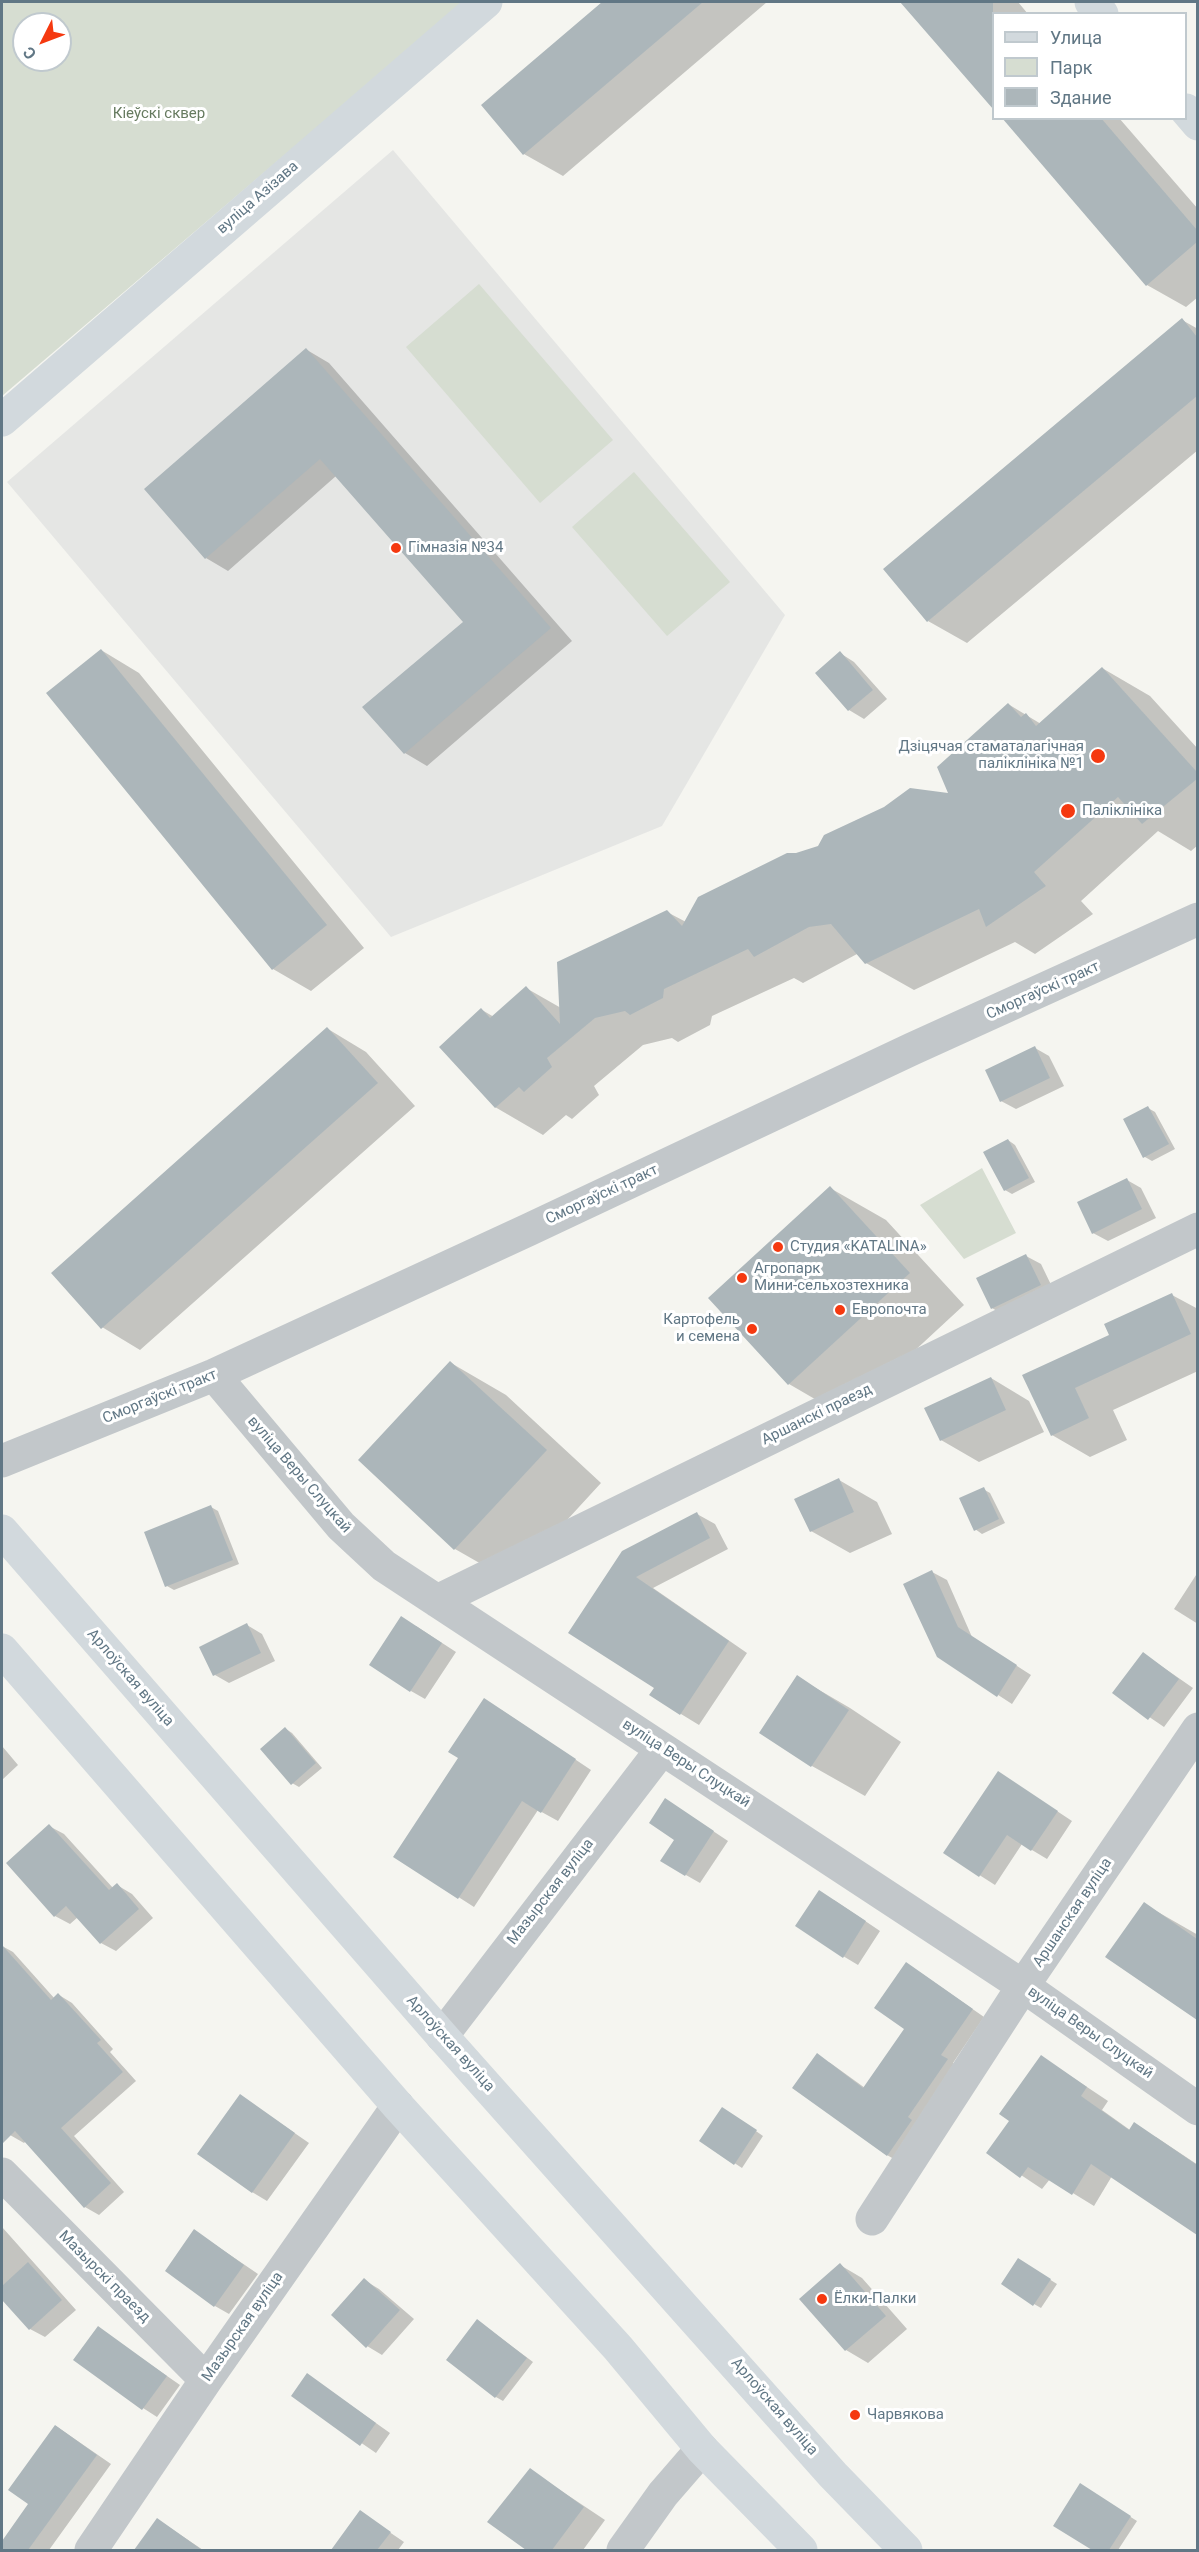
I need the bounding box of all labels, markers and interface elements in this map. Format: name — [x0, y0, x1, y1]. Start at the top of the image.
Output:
north arrow — [12, 12, 72, 72]
legend — [992, 12, 1187, 120]
text: Улица — [1050, 27, 1102, 48]
text: С — [19, 43, 40, 63]
text: Парк — [1050, 57, 1092, 78]
text: Здание — [1050, 87, 1112, 108]
park label: Кіеўскі сквер — [113, 105, 205, 123]
street label: вуліца Азізава — [214, 158, 302, 238]
place label: Гімназія №34 — [408, 539, 503, 557]
marker: Гімназія №34 — [389, 541, 403, 555]
place label: Дзіцячая стаматалагічная паліклініка №1 — [898, 738, 1084, 773]
marker: Дзіцячая стаматалагічная паліклініка №1 — [1089, 747, 1107, 765]
marker: Паліклініка — [1059, 802, 1077, 820]
place label: Паліклініка — [1082, 802, 1162, 820]
street label: Сморгаўскі тракт — [984, 958, 1102, 1024]
street label: Сморгаўскі тракт — [543, 1161, 661, 1229]
place label: Студия «KATALINA» — [790, 1238, 927, 1256]
marker: Студия «KATALINA» — [771, 1240, 785, 1254]
place label: Агропарк Мини-сельхозтехника — [754, 1260, 909, 1295]
marker: Агропарк Мини-сельхозтехника — [735, 1271, 749, 1285]
place label: Европочта — [852, 1301, 927, 1319]
marker: Европочта — [833, 1303, 847, 1317]
place label: Картофель и семена — [663, 1311, 740, 1346]
marker: Картофель и семена — [745, 1322, 759, 1336]
street label: Сморгаўскі тракт — [100, 1366, 220, 1428]
street label: Аршанскі праезд — [759, 1381, 875, 1449]
street label: вуліца Веры Слуцкай — [243, 1413, 355, 1537]
street label: Арлоўская вуліца — [83, 1626, 177, 1730]
street label: вуліца Веры Слуцкай — [619, 1716, 753, 1812]
street label: Мазырская вуліца — [504, 1835, 598, 1949]
street label: Аршанская вуліца — [1030, 1855, 1116, 1971]
street label: вуліца Веры Слуцкай — [1024, 1983, 1156, 2083]
street label: Арлоўская вуліца — [402, 1992, 498, 2096]
street label: Мазырскі праезд — [54, 2227, 154, 2327]
street label: Мазырская вуліца — [198, 2269, 288, 2385]
place label: Ёлки-Палки — [834, 2290, 916, 2308]
marker: Ёлки-Палки — [815, 2292, 829, 2306]
street label: Арлоўская вуліца — [727, 2355, 821, 2459]
place label: Чарвякова — [867, 2406, 944, 2424]
marker: Чарвякова — [848, 2408, 862, 2422]

